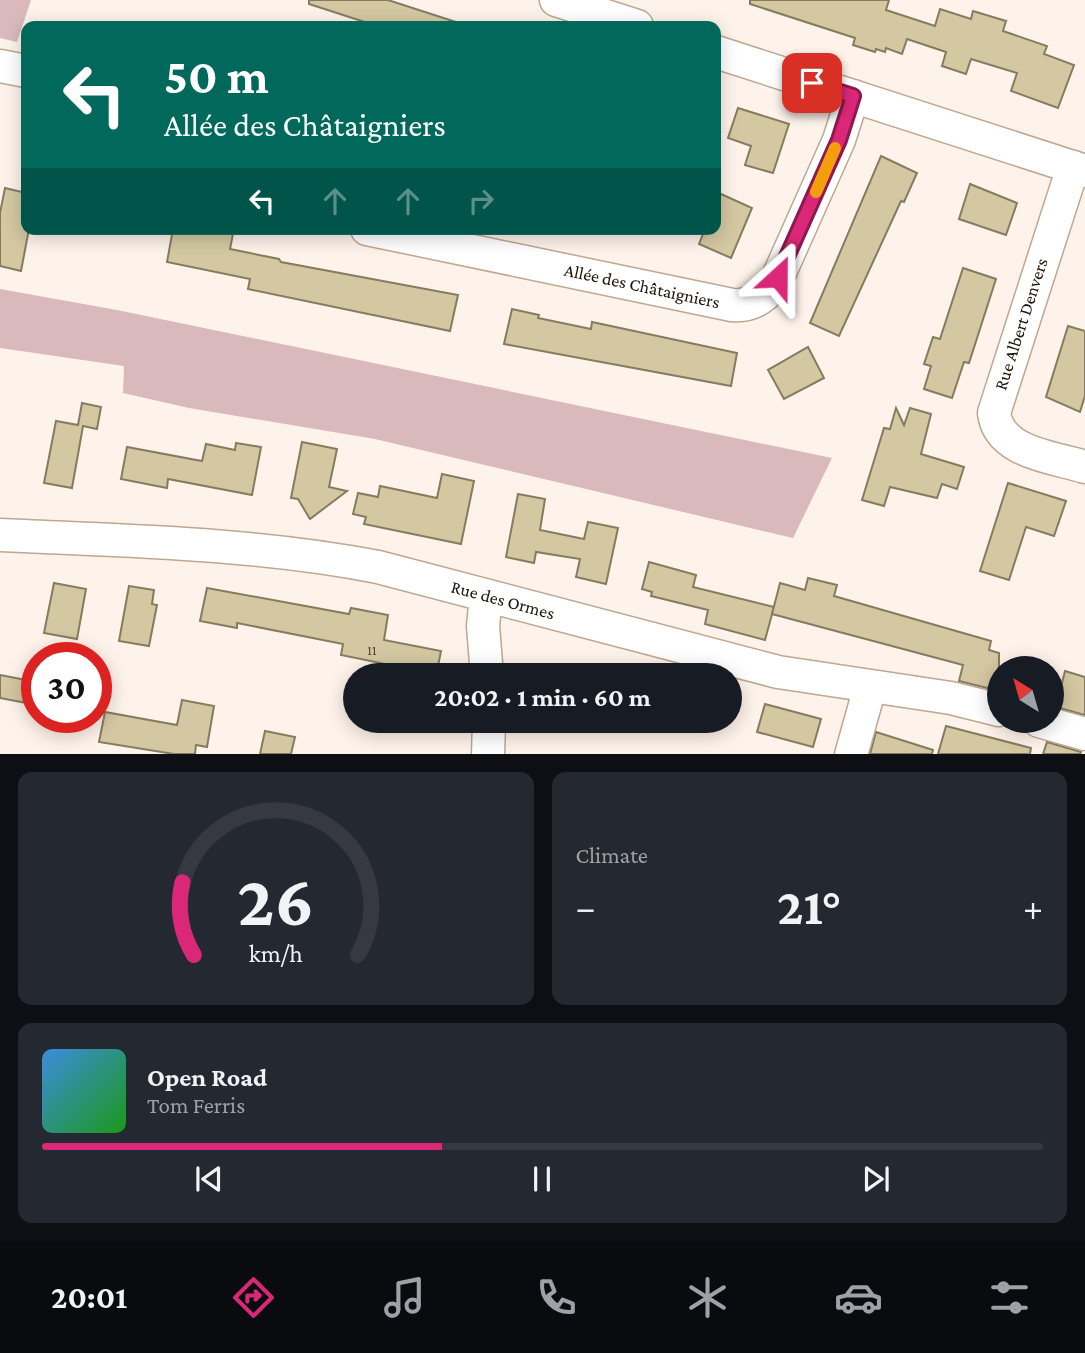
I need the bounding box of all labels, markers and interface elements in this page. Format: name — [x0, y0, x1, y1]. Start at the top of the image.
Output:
icon: left — [49, 49, 140, 140]
text: 50 m — [164, 49, 269, 104]
pin — [782, 53, 842, 113]
icon: arrive — [793, 64, 831, 102]
text: Allée des Châtaigniers — [164, 107, 446, 143]
icon: left — [243, 182, 281, 220]
icon: ahead — [316, 182, 354, 220]
icon: ahead — [389, 182, 427, 220]
icon: right — [462, 182, 500, 220]
position arrow — [741, 240, 815, 314]
street label: Rue Albert Denvers — [990, 256, 1052, 392]
street label: Allée des Châtaigniers — [562, 260, 722, 312]
street label: Rue des Ormes — [449, 577, 557, 623]
speed limit sign: 30 — [21, 642, 112, 733]
house number: 11 — [367, 642, 377, 658]
north arrow — [987, 656, 1064, 733]
map controls — [987, 656, 1064, 733]
text: 20:02 · 1 min · 60 m — [434, 683, 651, 712]
text: Climate — [576, 842, 648, 868]
text: 26 — [237, 860, 314, 941]
text: 21° — [777, 877, 842, 935]
text: − — [576, 886, 596, 928]
text: + — [1023, 886, 1043, 928]
text: km/h — [249, 939, 303, 966]
text: Open Road — [147, 1063, 267, 1092]
text: Tom Ferris — [147, 1092, 245, 1118]
icon: previous — [190, 1160, 228, 1198]
icon: pause — [523, 1160, 561, 1198]
icon: next — [857, 1160, 895, 1198]
icon: directions — [229, 1273, 278, 1322]
icon: music — [380, 1273, 429, 1322]
icon: phone — [532, 1273, 581, 1322]
icon: climate — [683, 1273, 732, 1322]
icon: car — [834, 1273, 883, 1322]
icon: filters — [985, 1273, 1034, 1322]
text: 20:01 — [51, 1279, 127, 1315]

